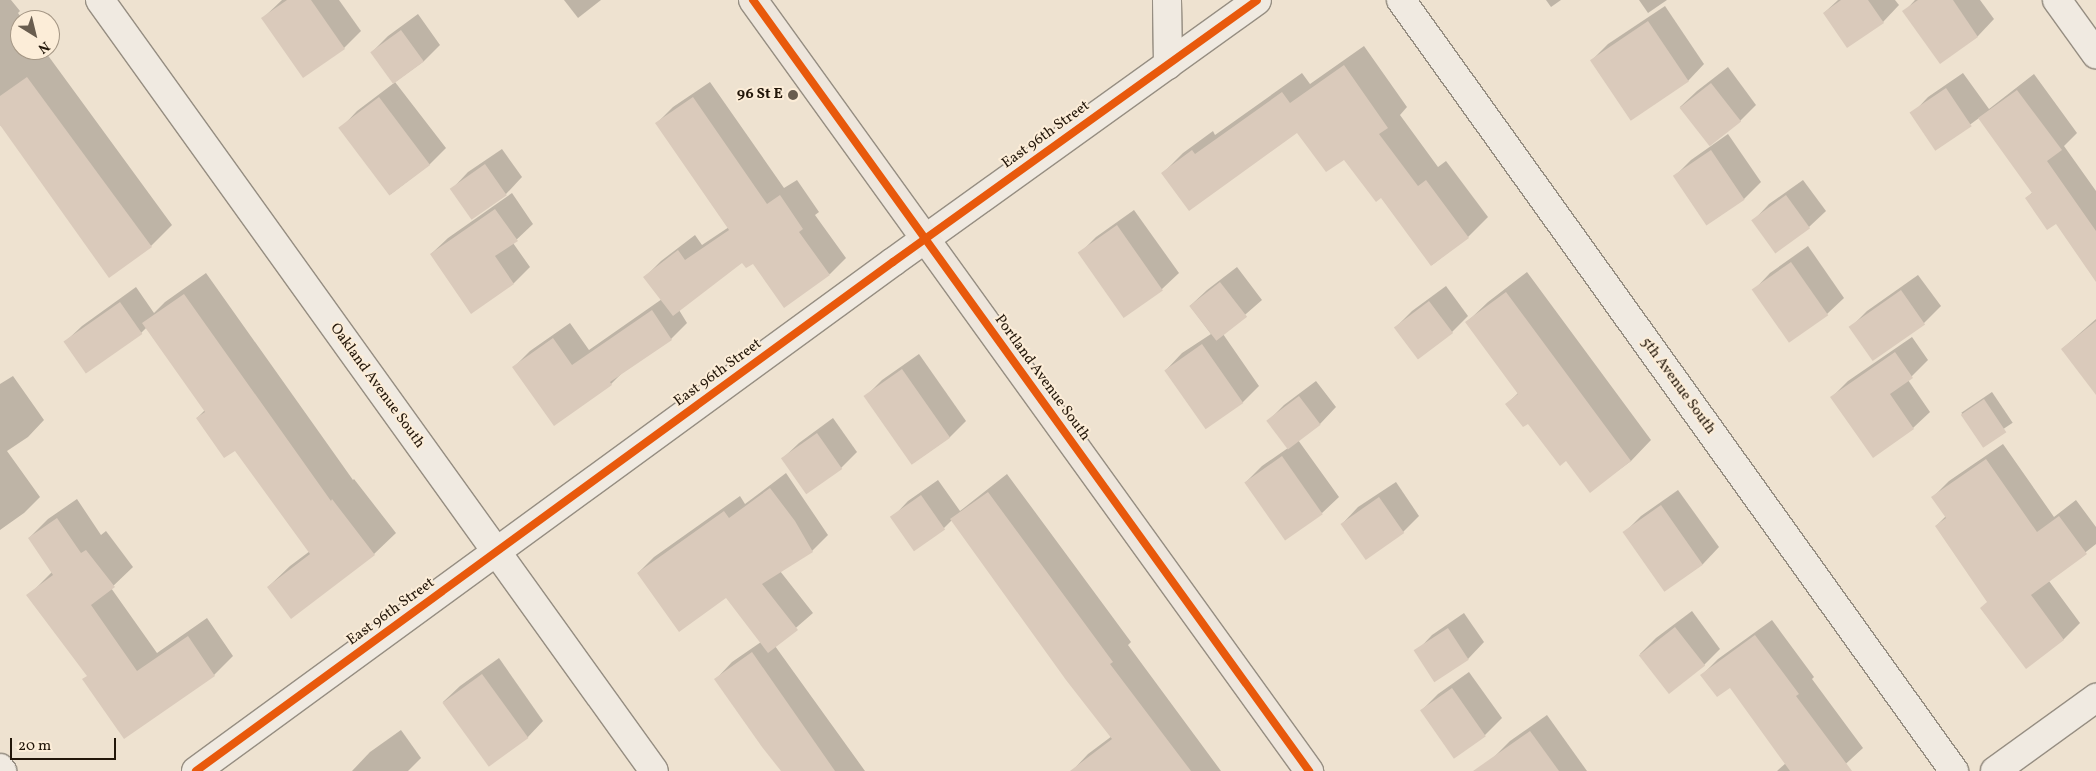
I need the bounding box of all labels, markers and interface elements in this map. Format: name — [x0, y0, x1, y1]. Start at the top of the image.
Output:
north arrow — [10, 10, 60, 60]
text: N — [34, 36, 53, 57]
place label: 96 St E — [737, 86, 783, 104]
marker: 96 St E — [787, 89, 799, 101]
street label: East 96th Street — [999, 97, 1093, 173]
street label: Portland Avenue South — [990, 312, 1094, 444]
street label: Oakland Avenue South — [326, 320, 428, 452]
street label: 5th Avenue South — [1637, 334, 1719, 438]
street label: East 96th Street — [671, 335, 765, 411]
street label: East 96th Street — [344, 574, 438, 650]
scale bar — [12, 728, 119, 760]
text: 20 m — [18, 736, 51, 757]

